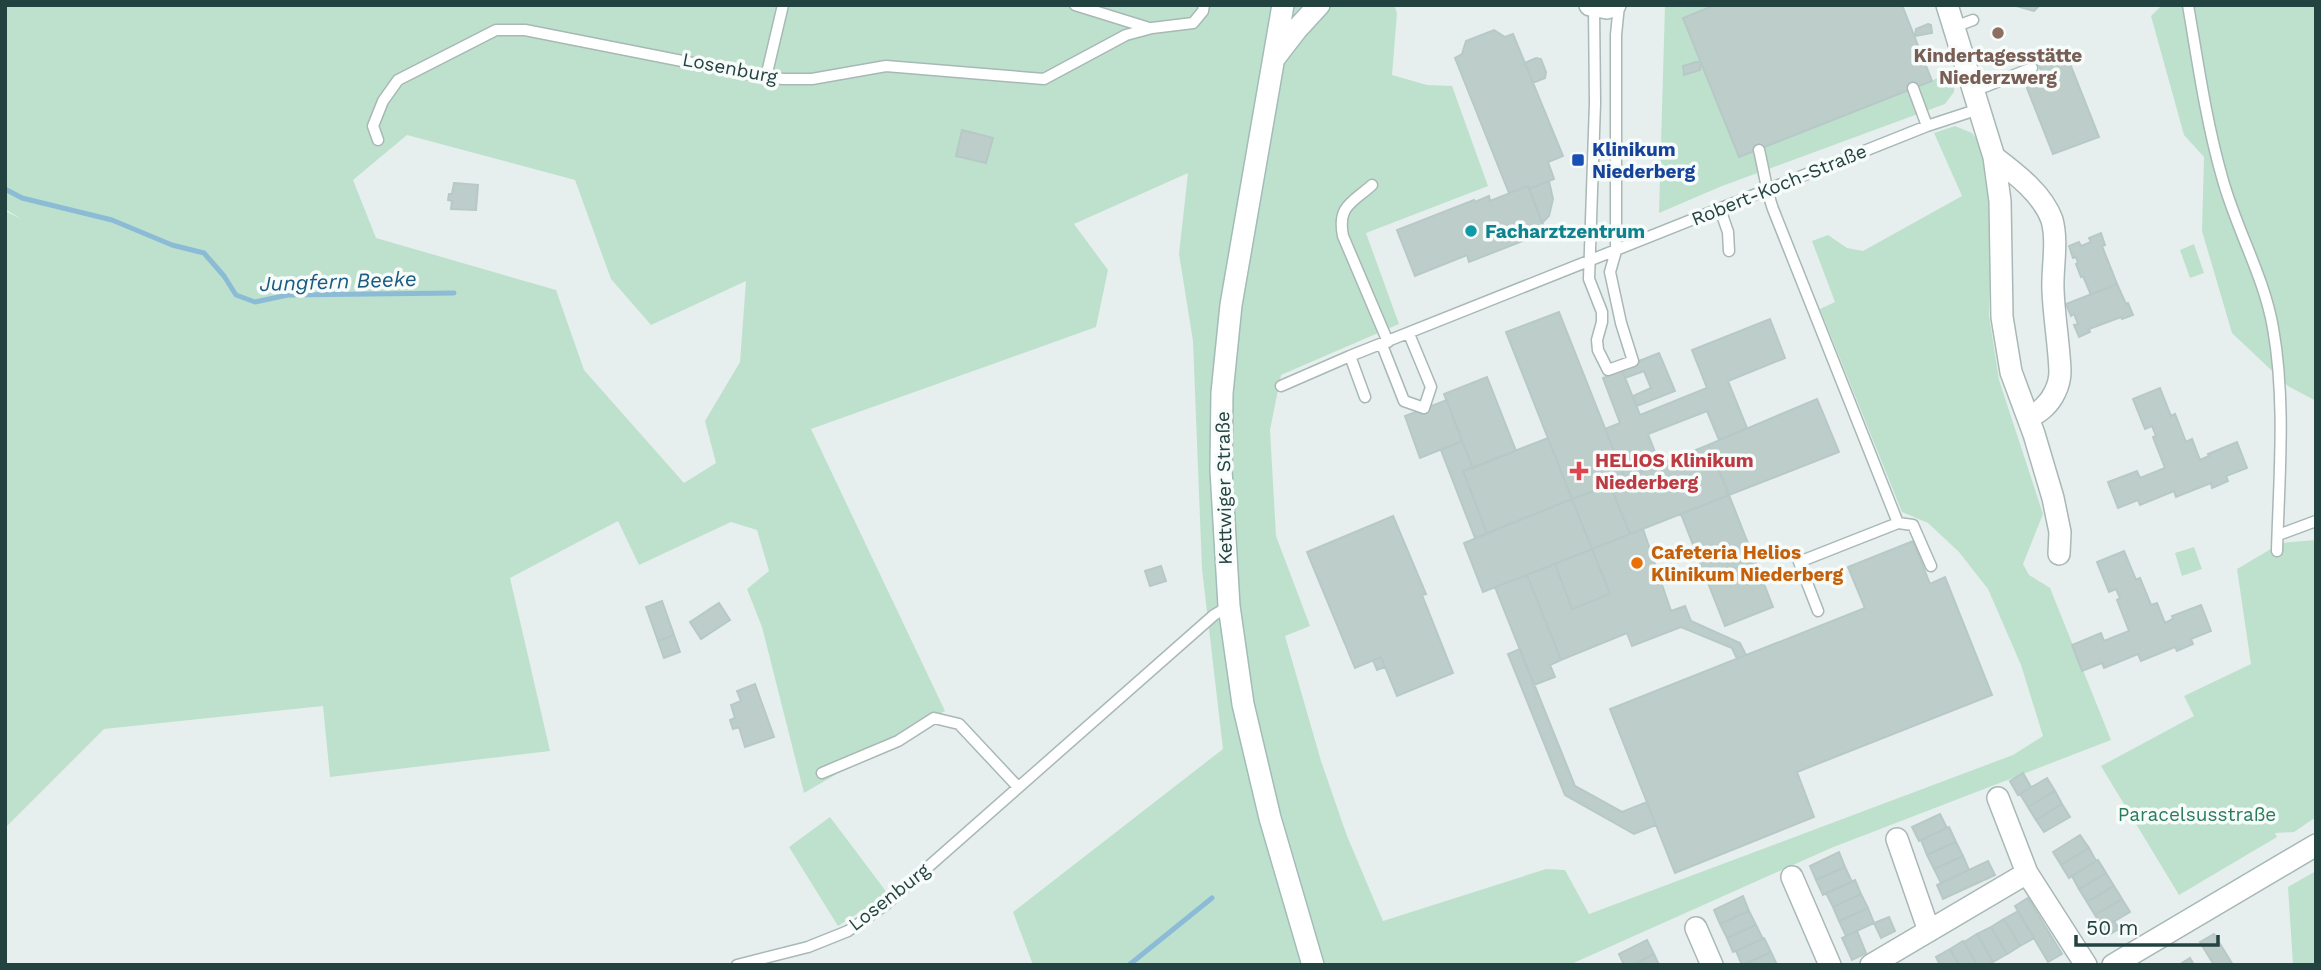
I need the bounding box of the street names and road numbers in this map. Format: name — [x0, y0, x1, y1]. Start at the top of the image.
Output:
street label: Losenburg — [681, 48, 780, 89]
street label: Robert-Koch-Straße — [1688, 139, 1870, 231]
street label: Kettwiger Straße — [1211, 411, 1237, 565]
street label: Losenburg — [844, 858, 935, 936]

